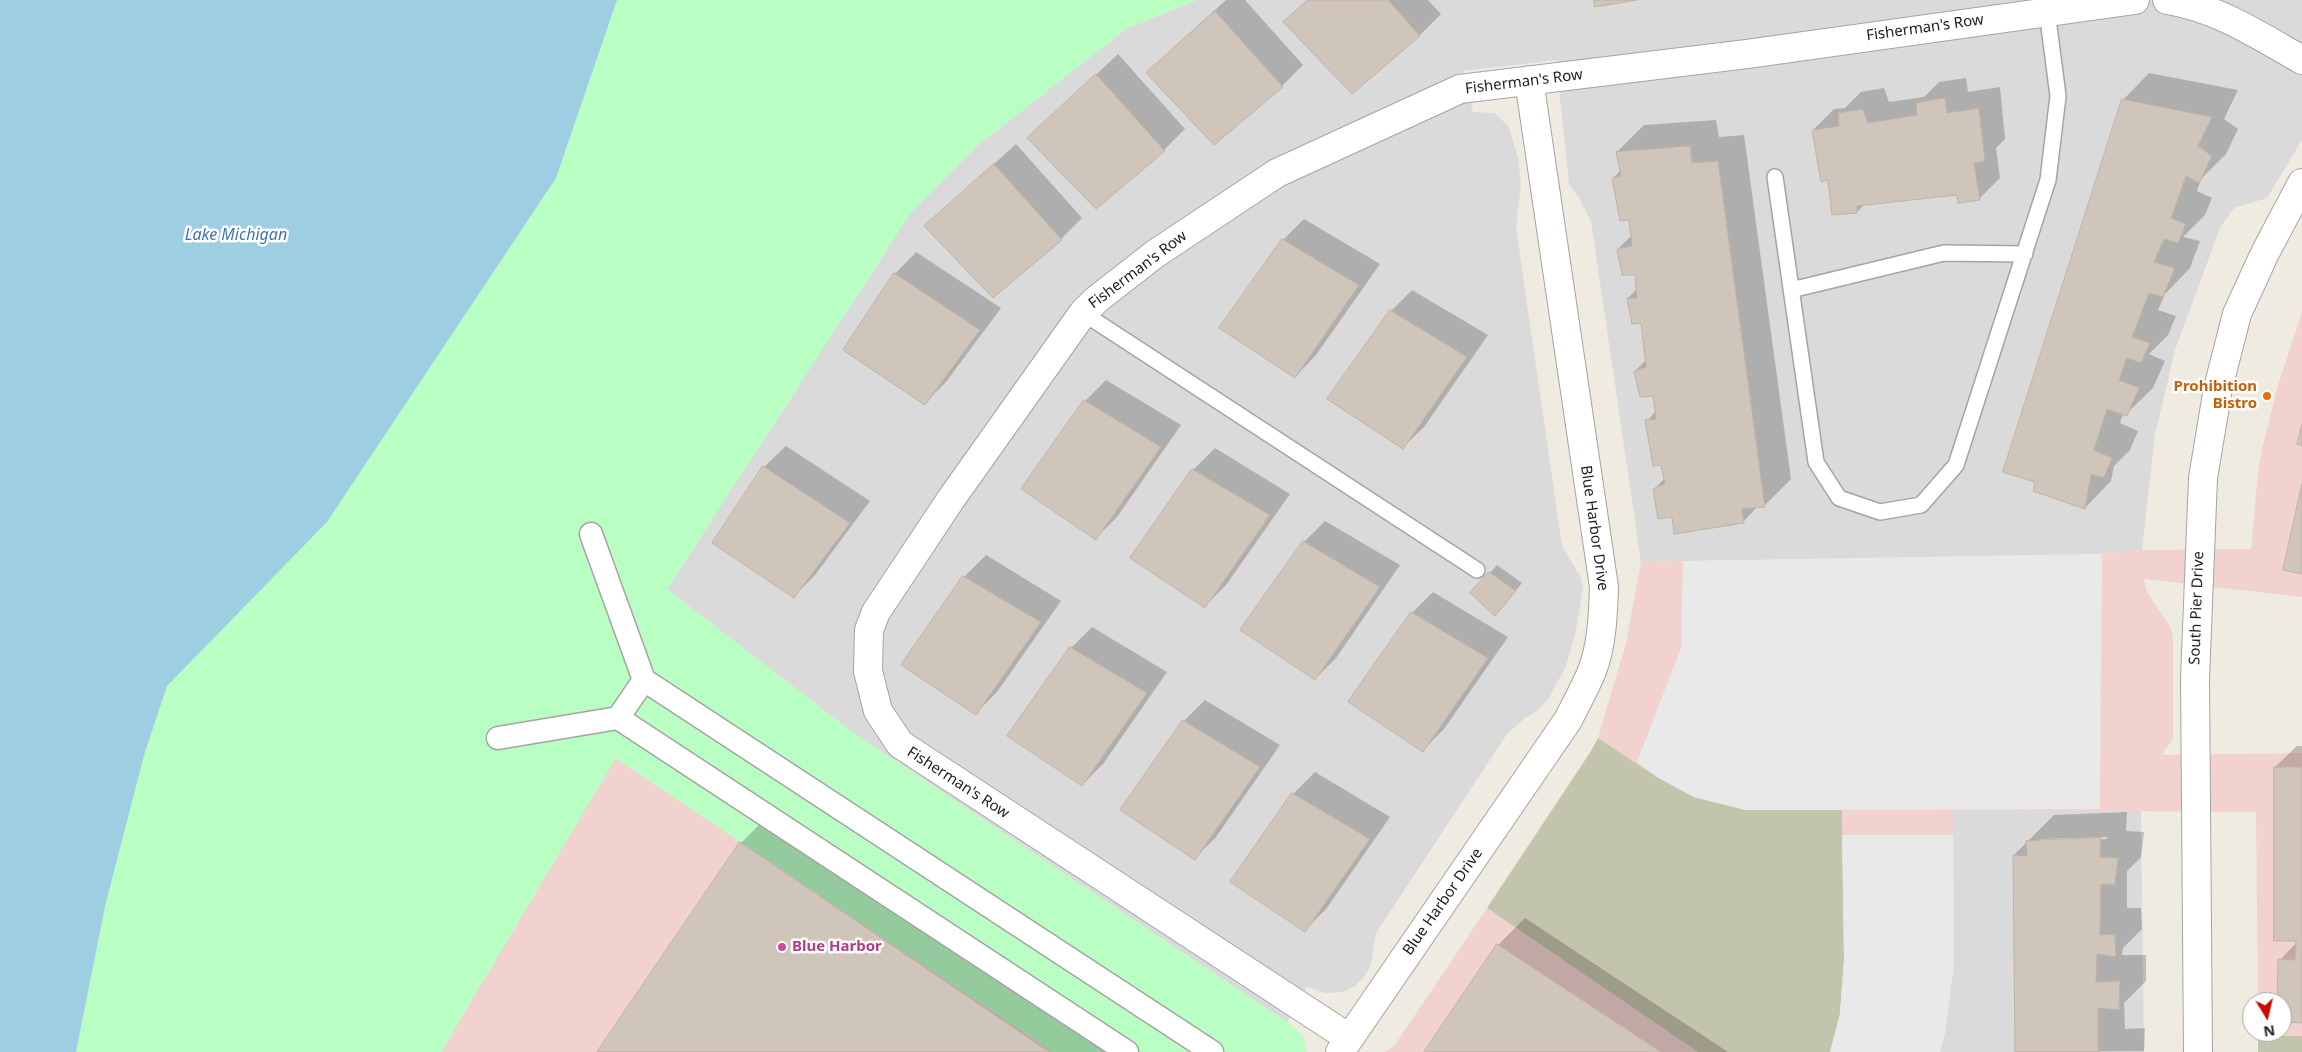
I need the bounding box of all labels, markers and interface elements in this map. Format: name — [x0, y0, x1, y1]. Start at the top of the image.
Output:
street label: Fisherman's Row — [1865, 11, 1985, 45]
street label: Fisherman's Row — [1464, 66, 1584, 98]
water label: Lake Michigan — [185, 225, 287, 245]
street label: Fisherman's Row — [1085, 227, 1191, 313]
place label: Prohibition Bistro — [2174, 378, 2257, 413]
marker: Prohibition Bistro — [2261, 390, 2273, 402]
street label: Blue Harbor Drive — [1576, 464, 1612, 592]
street label: South Pier Drive — [2186, 551, 2208, 665]
street label: Fisherman's Row — [904, 743, 1012, 823]
street label: Blue Harbor Drive — [1399, 845, 1487, 959]
place label: Blue Harbor — [792, 938, 882, 956]
marker: Blue Harbor — [776, 941, 788, 953]
north arrow — [2242, 992, 2292, 1042]
text: N — [2262, 1021, 2276, 1042]

